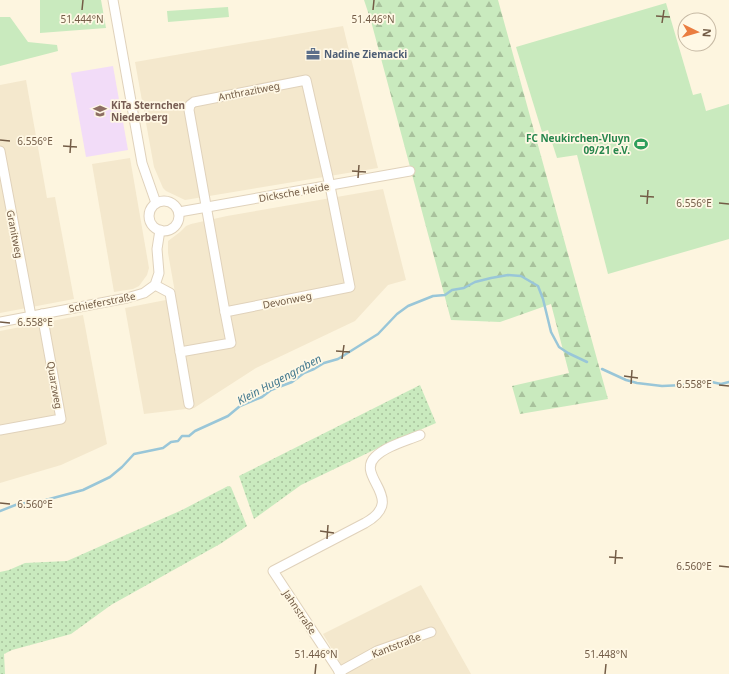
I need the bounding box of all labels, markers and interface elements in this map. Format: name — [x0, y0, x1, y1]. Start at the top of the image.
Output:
text: 51.444°N — [60, 12, 104, 26]
text: 51.446°N — [351, 12, 395, 26]
north arrow — [677, 12, 717, 52]
text: N — [700, 28, 715, 38]
office icon: Nadine Ziemacki — [305, 46, 321, 62]
place label: Nadine Ziemacki — [324, 47, 407, 61]
street label: Anthrazitweg — [217, 78, 281, 104]
place label: KiTa Sternchen Niederberg — [111, 98, 185, 124]
school or university icon: KiTa Sternchen Niederberg — [92, 103, 108, 119]
place label: FC Neukirchen-Vluyn 09/21 e.V. — [526, 131, 630, 157]
text: 6.556°E — [17, 134, 53, 148]
sports icon: FC Neukirchen-Vluyn 09/21 e.V. — [633, 136, 649, 152]
street label: Dicksche Heide — [258, 179, 331, 205]
text: 6.556°E — [676, 196, 712, 210]
street label: Granitweg — [3, 209, 27, 259]
street label: Devonweg — [261, 288, 313, 312]
street label: Schieferstraße — [67, 289, 137, 315]
text: 6.558°E — [17, 315, 53, 329]
water label: Klein Hugengraben — [234, 350, 324, 408]
street label: Quarzweg — [44, 360, 66, 410]
text: 6.558°E — [676, 377, 712, 391]
text: 6.560°E — [17, 497, 53, 511]
text: 6.560°E — [676, 559, 712, 573]
street label: Jahnstraße — [279, 586, 320, 637]
street label: Kantstraße — [369, 629, 423, 661]
text: 51.446°N — [294, 647, 338, 661]
text: 51.448°N — [584, 647, 628, 661]

